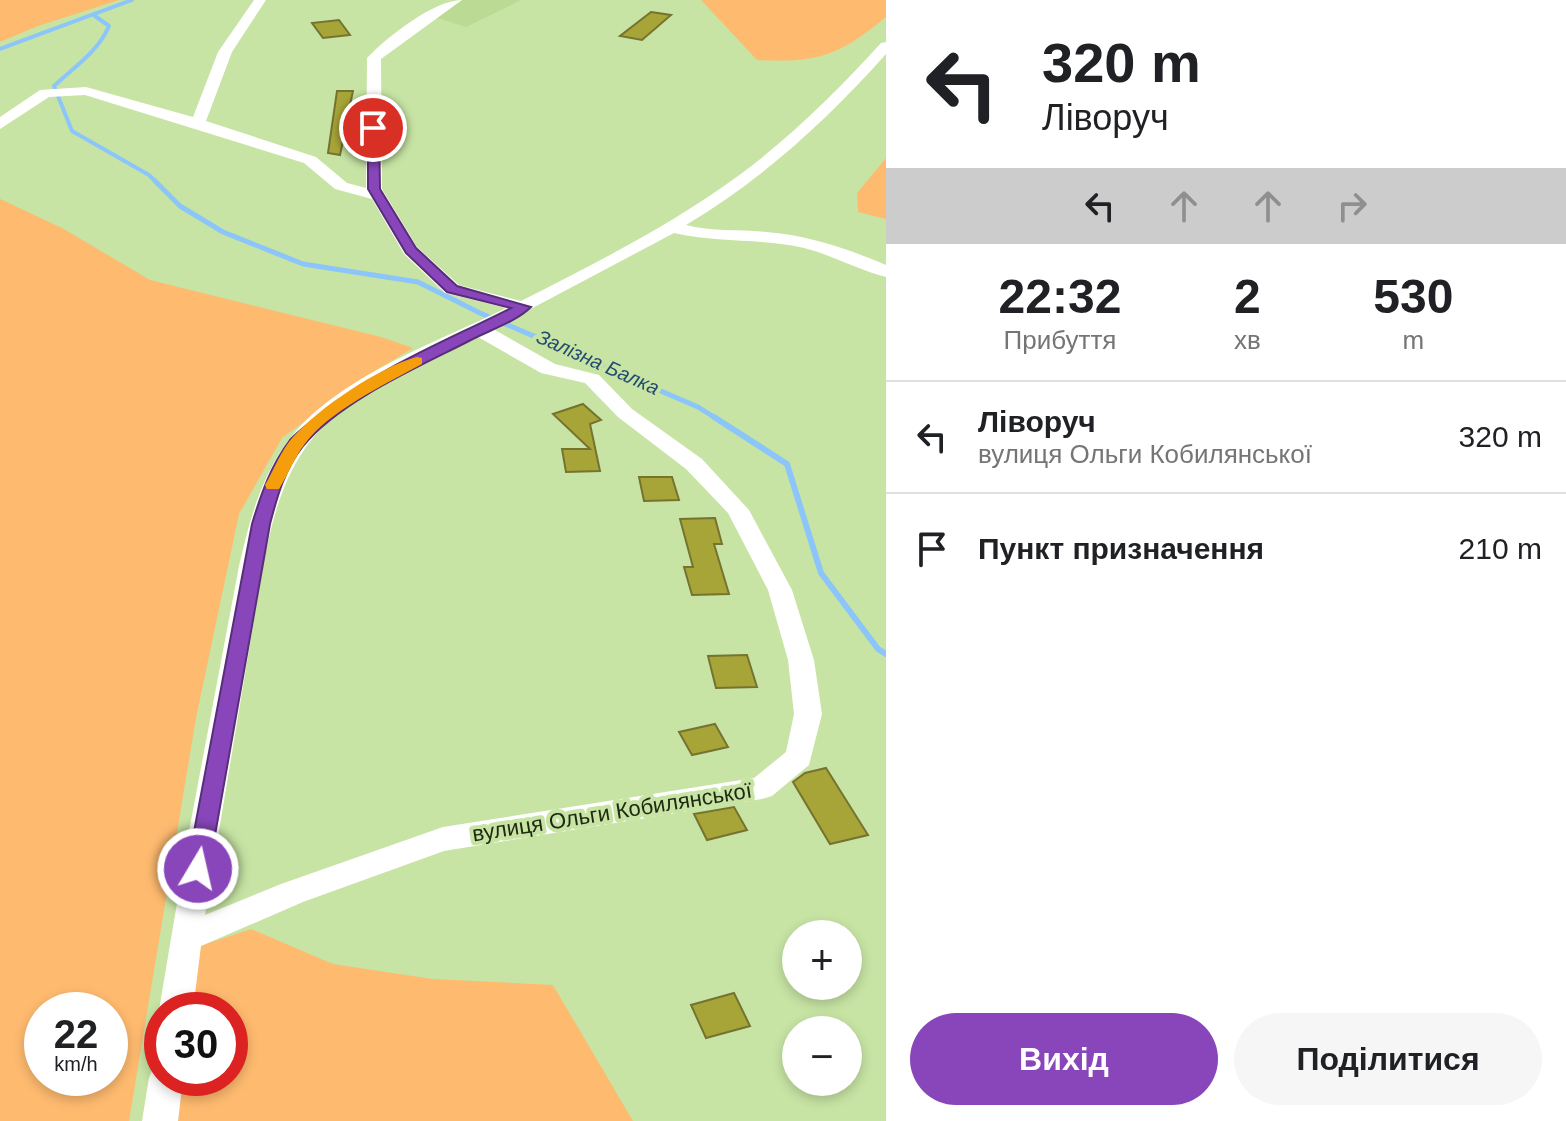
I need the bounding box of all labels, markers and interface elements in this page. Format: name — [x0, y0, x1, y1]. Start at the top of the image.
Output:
text: 320 m — [1042, 31, 1201, 94]
icon: left — [910, 32, 1014, 136]
pin — [339, 94, 407, 162]
text: Ліворуч — [1042, 97, 1169, 138]
icon: arrive — [351, 106, 395, 150]
icon: left — [1078, 184, 1122, 228]
icon: ahead — [1162, 184, 1206, 228]
icon: ahead — [1246, 184, 1290, 228]
icon: right — [1330, 184, 1374, 228]
text: 22:32 — [999, 270, 1121, 323]
text: 2 — [1234, 270, 1261, 323]
text: 530 — [1373, 270, 1453, 323]
water label: Залізна Балка — [533, 325, 663, 399]
text: Прибуття — [1004, 325, 1116, 355]
text: хв — [1234, 325, 1261, 355]
text: m — [1403, 325, 1424, 355]
text: Ліворуч — [978, 405, 1096, 438]
icon: left — [910, 415, 954, 459]
text: 320 m — [1459, 420, 1542, 453]
text: вулиця Ольги Кобилянської — [978, 439, 1312, 469]
icon: arrive — [910, 527, 954, 571]
text: Пункт призначення — [978, 532, 1264, 565]
text: 210 m — [1459, 532, 1542, 565]
street label: вулиця Ольги Кобилянської — [470, 778, 754, 846]
position arrow — [156, 827, 240, 911]
map controls — [782, 920, 862, 1096]
button: + — [782, 920, 862, 1000]
speed limit sign: 30 — [144, 992, 248, 1096]
text: 22 — [54, 1012, 98, 1056]
button: Вихід — [910, 1013, 1218, 1105]
button: Поділитися — [1234, 1013, 1542, 1105]
button: − — [782, 1016, 862, 1096]
text: km/h — [54, 1053, 98, 1075]

